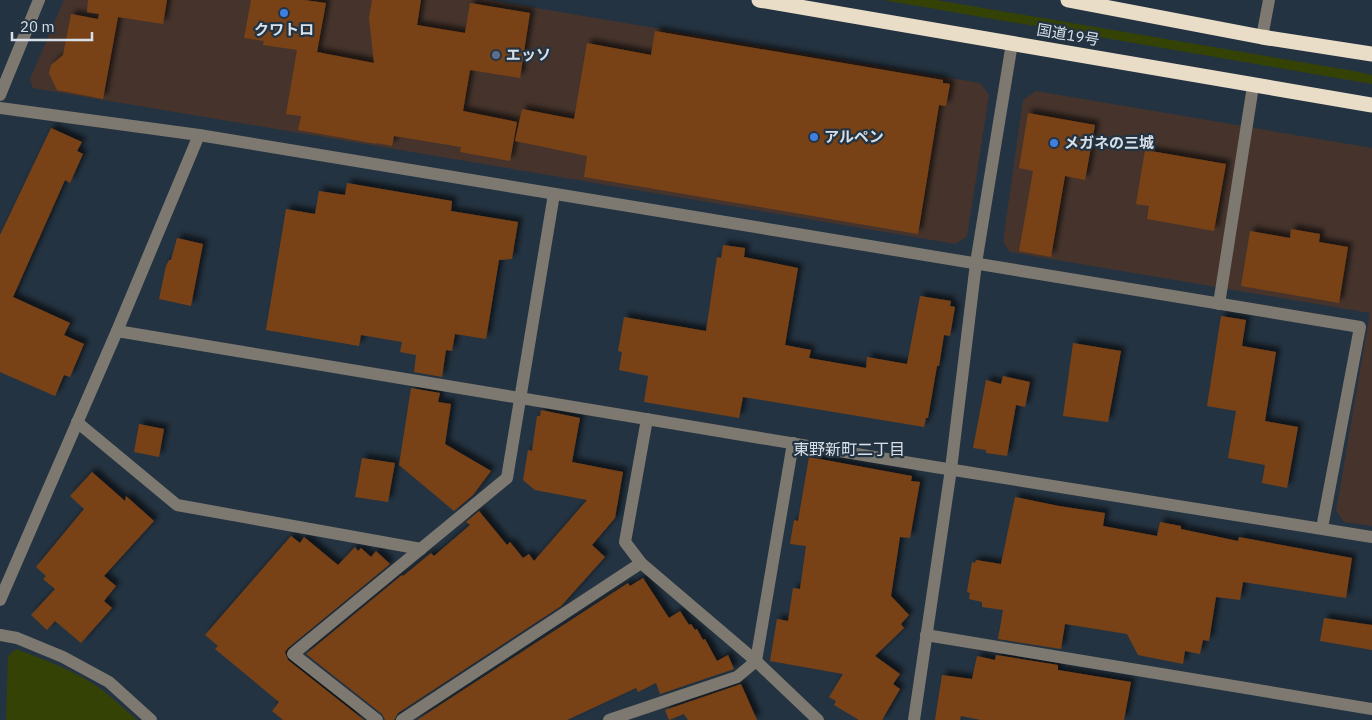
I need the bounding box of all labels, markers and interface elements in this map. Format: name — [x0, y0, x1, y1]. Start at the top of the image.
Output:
marker: クワトロ — [278, 7, 290, 19]
scale bar — [12, 10, 92, 42]
text: 20 m — [20, 17, 55, 36]
place label: クワトロ — [254, 20, 314, 39]
street label: 国道19号 — [1035, 20, 1101, 49]
place label: エッソ — [506, 45, 551, 64]
marker: エッソ — [490, 49, 502, 61]
place label: アルペン — [824, 127, 884, 146]
marker: アルペン — [808, 131, 820, 143]
place label: メガネの三城 — [1064, 133, 1154, 152]
marker: メガネの三城 — [1048, 137, 1060, 149]
district label: 東野新町二丁目 — [793, 439, 905, 459]

